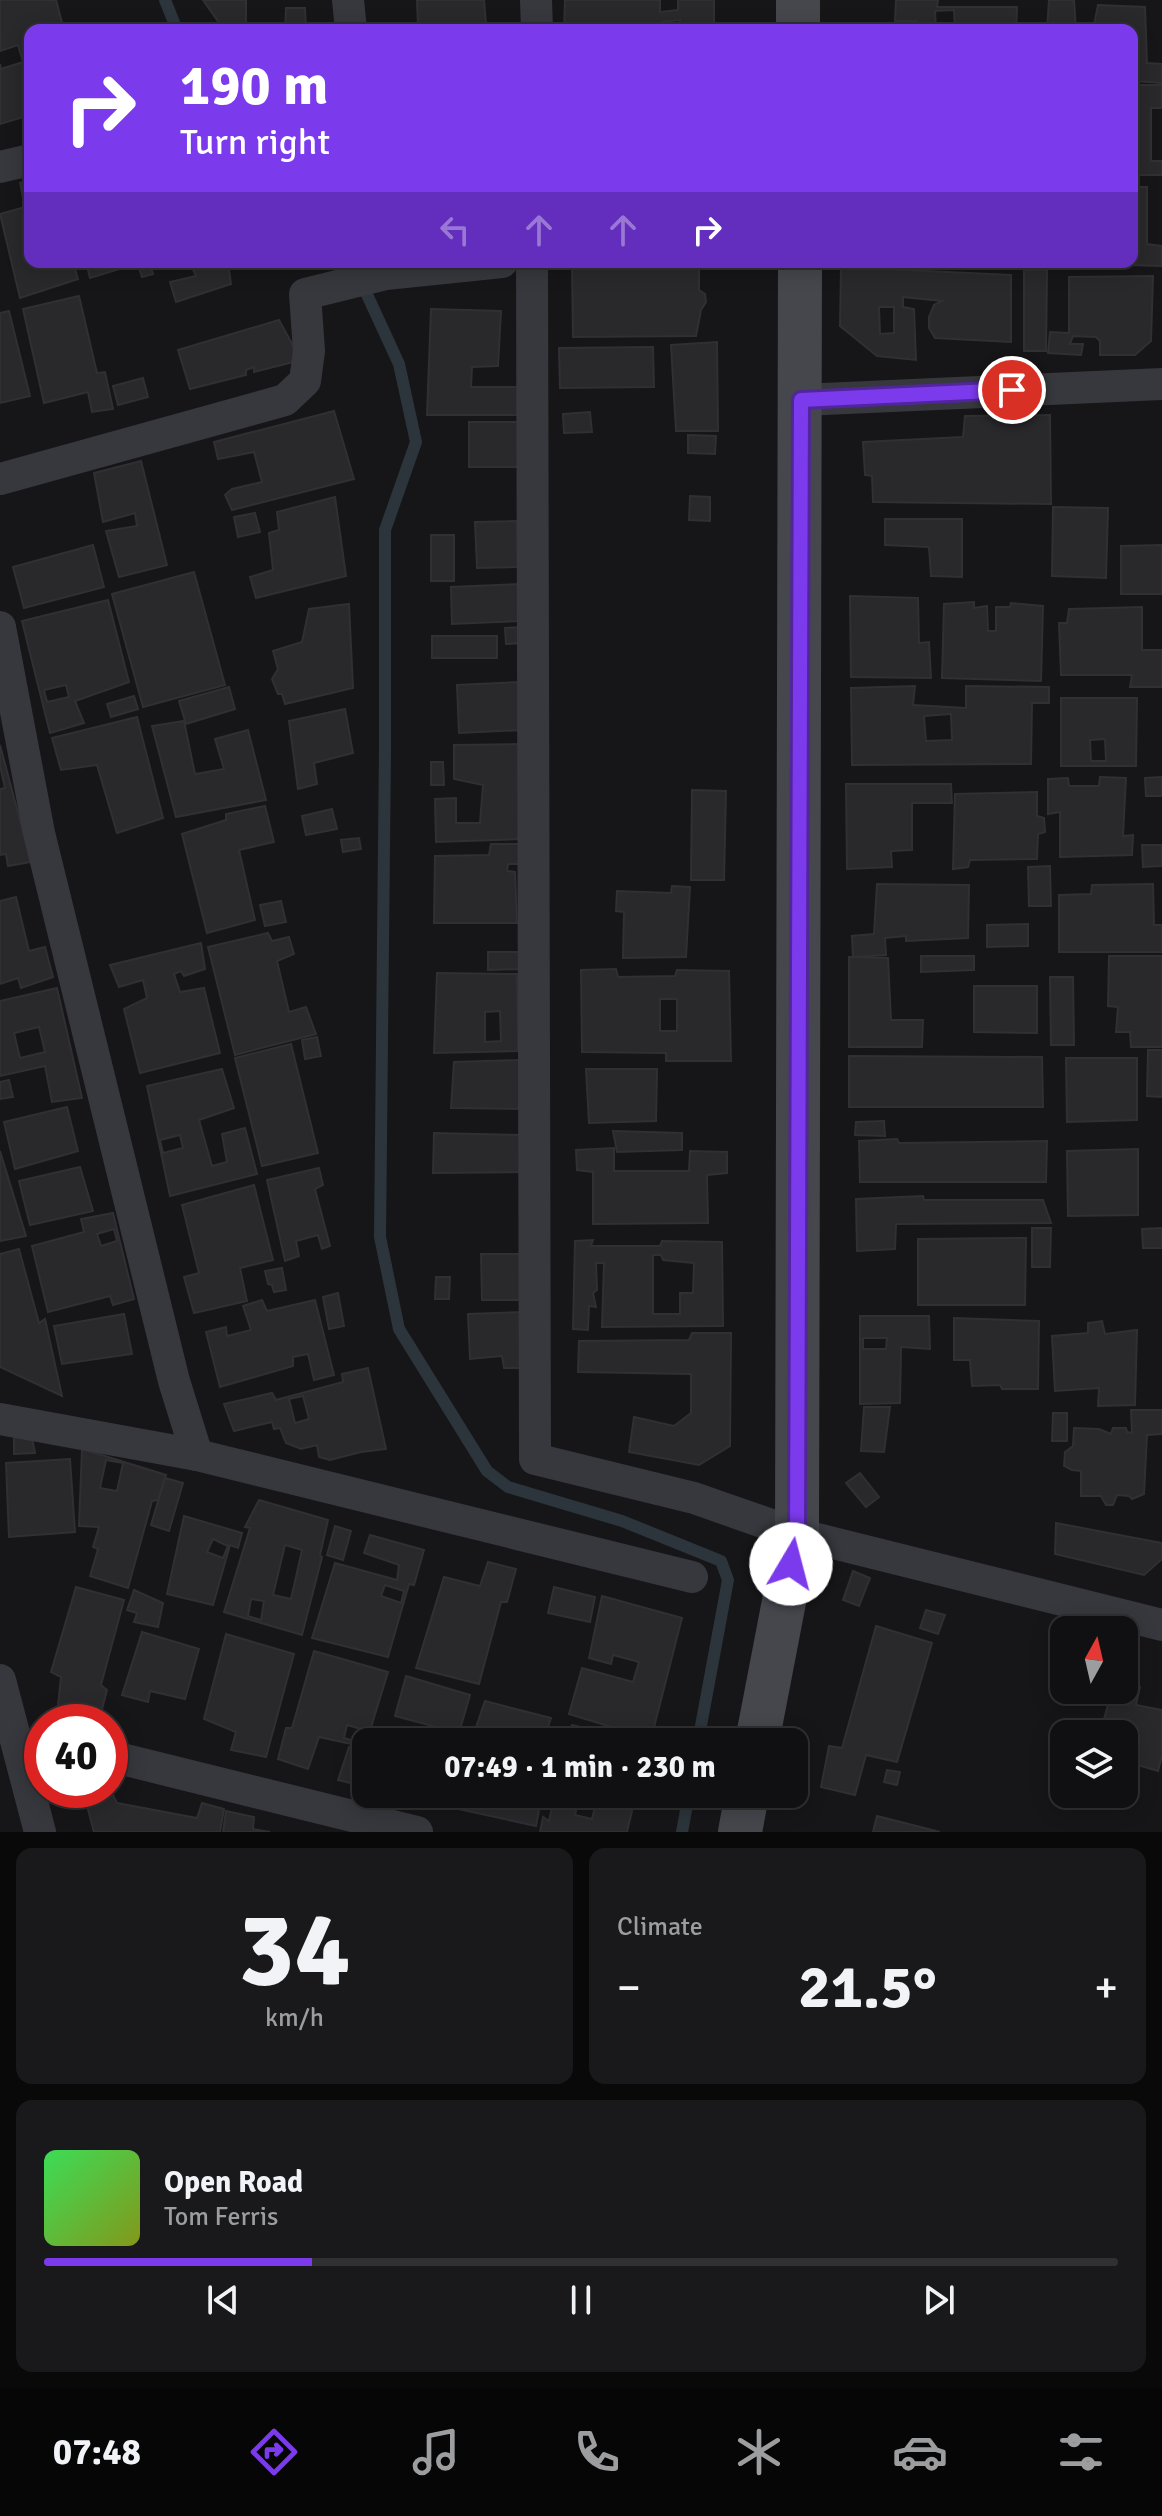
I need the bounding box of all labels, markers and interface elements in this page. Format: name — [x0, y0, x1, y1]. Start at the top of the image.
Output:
text: 190 m — [180, 51, 328, 120]
icon: right — [48, 56, 152, 160]
text: Turn right — [180, 120, 330, 165]
icon: left — [433, 208, 477, 252]
icon: ahead — [517, 208, 561, 252]
icon: ahead — [601, 208, 645, 252]
icon: right — [685, 208, 729, 252]
pin — [978, 356, 1046, 424]
icon: arrive — [990, 368, 1034, 412]
position arrow — [749, 1522, 833, 1606]
north arrow — [1050, 1616, 1138, 1704]
map controls — [1050, 1616, 1138, 1808]
speed limit sign: 40 — [24, 1704, 128, 1808]
button: layers — [1050, 1720, 1138, 1808]
text: 07:49 · 1 min · 230 m — [444, 1749, 716, 1786]
text: 34 — [238, 1886, 351, 2014]
text: Climate — [617, 1911, 703, 1943]
text: 21.5° — [798, 1951, 937, 2025]
text: − — [617, 1961, 641, 2015]
text: + — [1094, 1961, 1118, 2015]
text: km/h — [265, 2002, 324, 2034]
text: Open Road — [164, 2164, 303, 2201]
text: Tom Ferris — [164, 2201, 278, 2233]
icon: previous — [201, 2278, 245, 2322]
icon: pause — [559, 2278, 603, 2322]
icon: next — [917, 2278, 961, 2322]
icon: directions — [246, 2424, 302, 2480]
icon: music — [408, 2424, 464, 2480]
icon: phone — [569, 2424, 625, 2480]
icon: climate — [731, 2424, 787, 2480]
icon: car — [892, 2424, 948, 2480]
icon: filters — [1053, 2424, 1109, 2480]
text: 07:48 — [53, 2430, 141, 2475]

